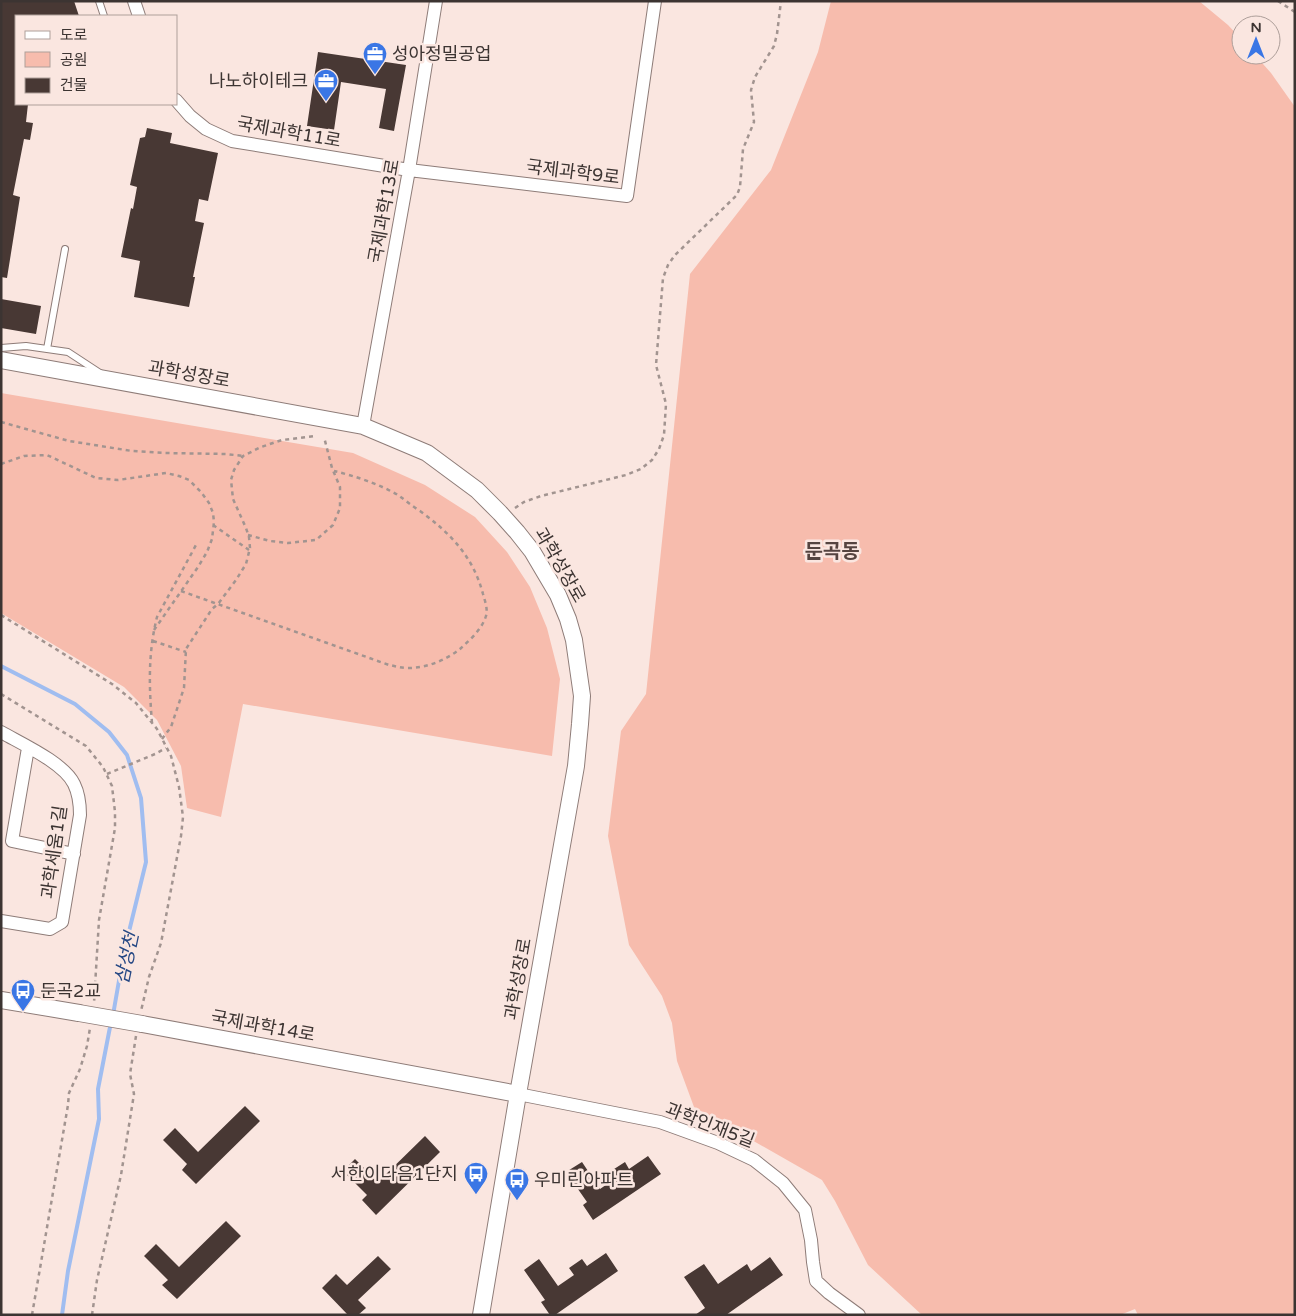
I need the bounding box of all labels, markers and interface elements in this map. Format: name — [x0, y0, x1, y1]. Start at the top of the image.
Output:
legend — [15, 15, 178, 105]
north arrow — [1231, 15, 1281, 65]
text: N — [1250, 19, 1262, 36]
text: 도로 — [60, 26, 88, 44]
office icon: 성아정밀공업 — [362, 41, 388, 75]
place label: 성아정밀공업 — [392, 43, 491, 65]
text: 공원 — [60, 51, 88, 69]
office icon: 나노하이테크 — [313, 68, 339, 102]
place label: 나노하이테크 — [209, 70, 308, 92]
text: 건물 — [60, 76, 88, 94]
street label: 국제과학11로 — [235, 112, 343, 152]
street label: 국제과학9로 — [525, 155, 621, 189]
street label: 국제과학13로 — [364, 157, 404, 265]
street label: 과학성장로 — [146, 356, 232, 392]
street label: 과학성장로 — [530, 524, 590, 606]
district label: 둔곡동 — [804, 540, 860, 564]
street label: 과학세움1길 — [37, 804, 71, 900]
water label: 삼성천 — [111, 929, 144, 986]
street label: 과학성장로 — [500, 936, 536, 1022]
bus stop icon: 둔곡2교 — [10, 978, 36, 1012]
place label: 둔곡2교 — [40, 980, 101, 1002]
street label: 국제과학14로 — [209, 1006, 317, 1046]
street label: 과학인재5길 — [662, 1098, 758, 1152]
bus stop icon: 서한이다음1단지 — [463, 1161, 489, 1195]
place label: 서한이다음1단지 — [331, 1163, 458, 1185]
bus stop icon: 우미린아파트 — [504, 1167, 530, 1201]
place label: 우미린아파트 — [534, 1169, 633, 1191]

